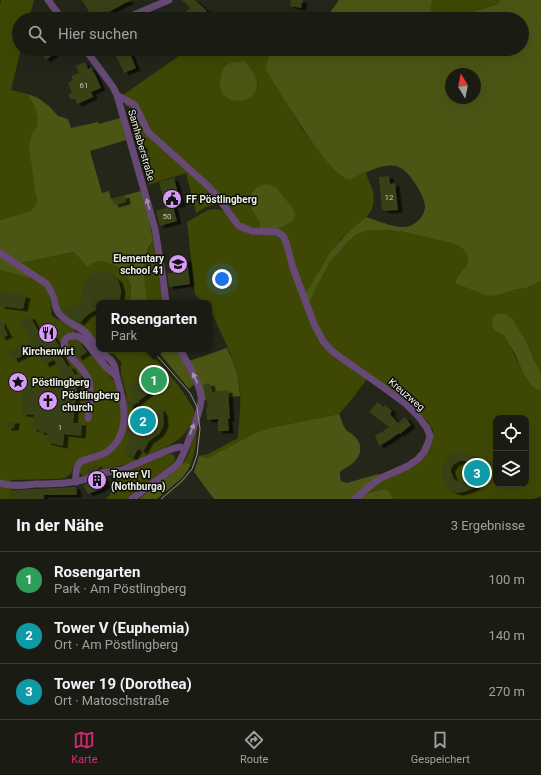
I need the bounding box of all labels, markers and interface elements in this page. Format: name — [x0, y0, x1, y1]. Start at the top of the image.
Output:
search box — [12, 12, 529, 56]
icon: search — [26, 23, 48, 45]
text: Hier suchen — [58, 25, 137, 43]
north arrow — [445, 68, 481, 104]
house number: 61 — [80, 81, 89, 90]
street label: Samhaberstraße — [126, 108, 157, 182]
public building icon: FF Pöstlingberg — [161, 188, 183, 210]
house number: 12 — [385, 193, 394, 202]
place label: FF Pöstlingberg — [186, 194, 257, 205]
one-way arrow — [145, 198, 151, 210]
house number: 50 — [163, 212, 172, 221]
place label: Elementary school 41 — [113, 253, 165, 276]
school or university icon: Elementary school 41 — [167, 253, 189, 275]
your location — [212, 269, 232, 289]
popup — [96, 300, 212, 352]
text: Rosengarten — [111, 310, 197, 328]
restaurant icon: Kirchenwirt — [37, 322, 59, 344]
text: Park — [111, 328, 137, 343]
place label: Kirchenwirt — [22, 346, 74, 357]
pin: 1 — [141, 365, 167, 395]
place icon: Pöstlingberg — [7, 371, 29, 393]
one-way arrow — [192, 373, 198, 384]
street label: Kreuzweg — [387, 376, 427, 413]
place label: Pöstlingberg — [32, 377, 90, 388]
church icon: Pöstlingberg church — [37, 390, 59, 412]
place label: Pöstlingberg church — [62, 390, 120, 413]
pin: 2 — [130, 406, 156, 436]
map controls — [493, 415, 529, 487]
button: locate — [493, 415, 529, 451]
house number: 1 — [58, 423, 62, 432]
one-way arrow — [190, 423, 196, 435]
button: layers — [493, 451, 529, 487]
pin: 3 — [464, 458, 490, 488]
building icon: Tower VI (Nothburga) — [86, 469, 108, 491]
place label: Tower VI (Nothburga) — [111, 469, 166, 493]
text: In der Nähe — [16, 515, 104, 535]
text: 3 Ergebnisse — [451, 518, 525, 533]
text: Rosengarten — [54, 563, 140, 581]
text: 1 — [25, 572, 33, 587]
text: 100 m — [488, 572, 525, 587]
text: Park · Am Pöstlingberg — [54, 581, 186, 596]
text: Tower V (Euphemia) — [54, 619, 190, 637]
text: 2 — [25, 628, 33, 643]
text: 140 m — [488, 628, 525, 643]
text: Ort · Am Pöstlingberg — [54, 637, 178, 652]
text: Tower 19 (Dorothea) — [54, 675, 192, 693]
text: 3 — [25, 684, 33, 699]
text: 270 m — [488, 684, 525, 699]
text: Ort · Matoschstraße — [54, 693, 169, 708]
tab: Karte — [71, 729, 98, 766]
tab: Route — [240, 729, 268, 766]
tab: Gespeichert — [411, 729, 470, 766]

